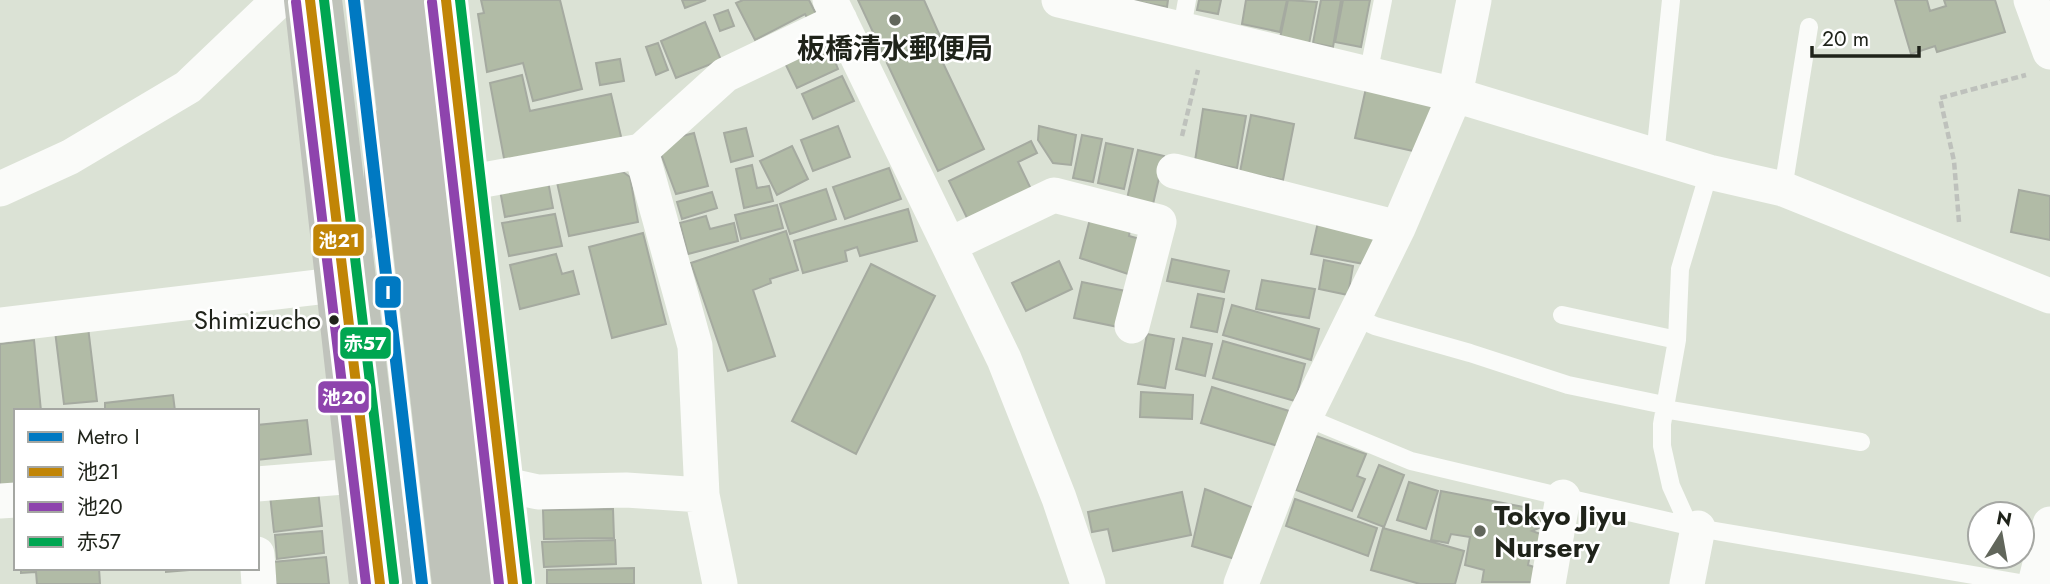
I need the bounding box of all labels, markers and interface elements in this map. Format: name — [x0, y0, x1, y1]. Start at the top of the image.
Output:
marker: 板橋清水郵便局 — [887, 12, 903, 28]
scale bar — [1812, 14, 1919, 58]
text: 20 m — [1822, 24, 1869, 54]
place label: 板橋清水郵便局 — [797, 28, 993, 69]
line badge: 池21 — [312, 223, 365, 257]
text: 池21 — [318, 227, 360, 254]
line badge: I — [374, 275, 402, 309]
text: I — [385, 279, 391, 306]
place label: Shimizucho — [194, 301, 321, 339]
marker: Shimizucho — [327, 313, 341, 327]
line badge: 赤57 — [339, 326, 392, 360]
text: 赤57 — [344, 330, 387, 357]
line badge: 池20 — [317, 380, 370, 414]
text: 池20 — [322, 384, 366, 411]
legend — [14, 409, 259, 570]
text: Metro I — [77, 422, 140, 452]
text: 池21 — [77, 457, 119, 487]
text: 池20 — [77, 492, 123, 522]
place label: Tokyo Jiyu Nursery — [1494, 495, 1627, 568]
north arrow — [1966, 500, 2036, 570]
text: N — [1994, 504, 2014, 533]
marker: Tokyo Jiyu Nursery — [1472, 523, 1488, 539]
text: 赤57 — [77, 527, 121, 557]

